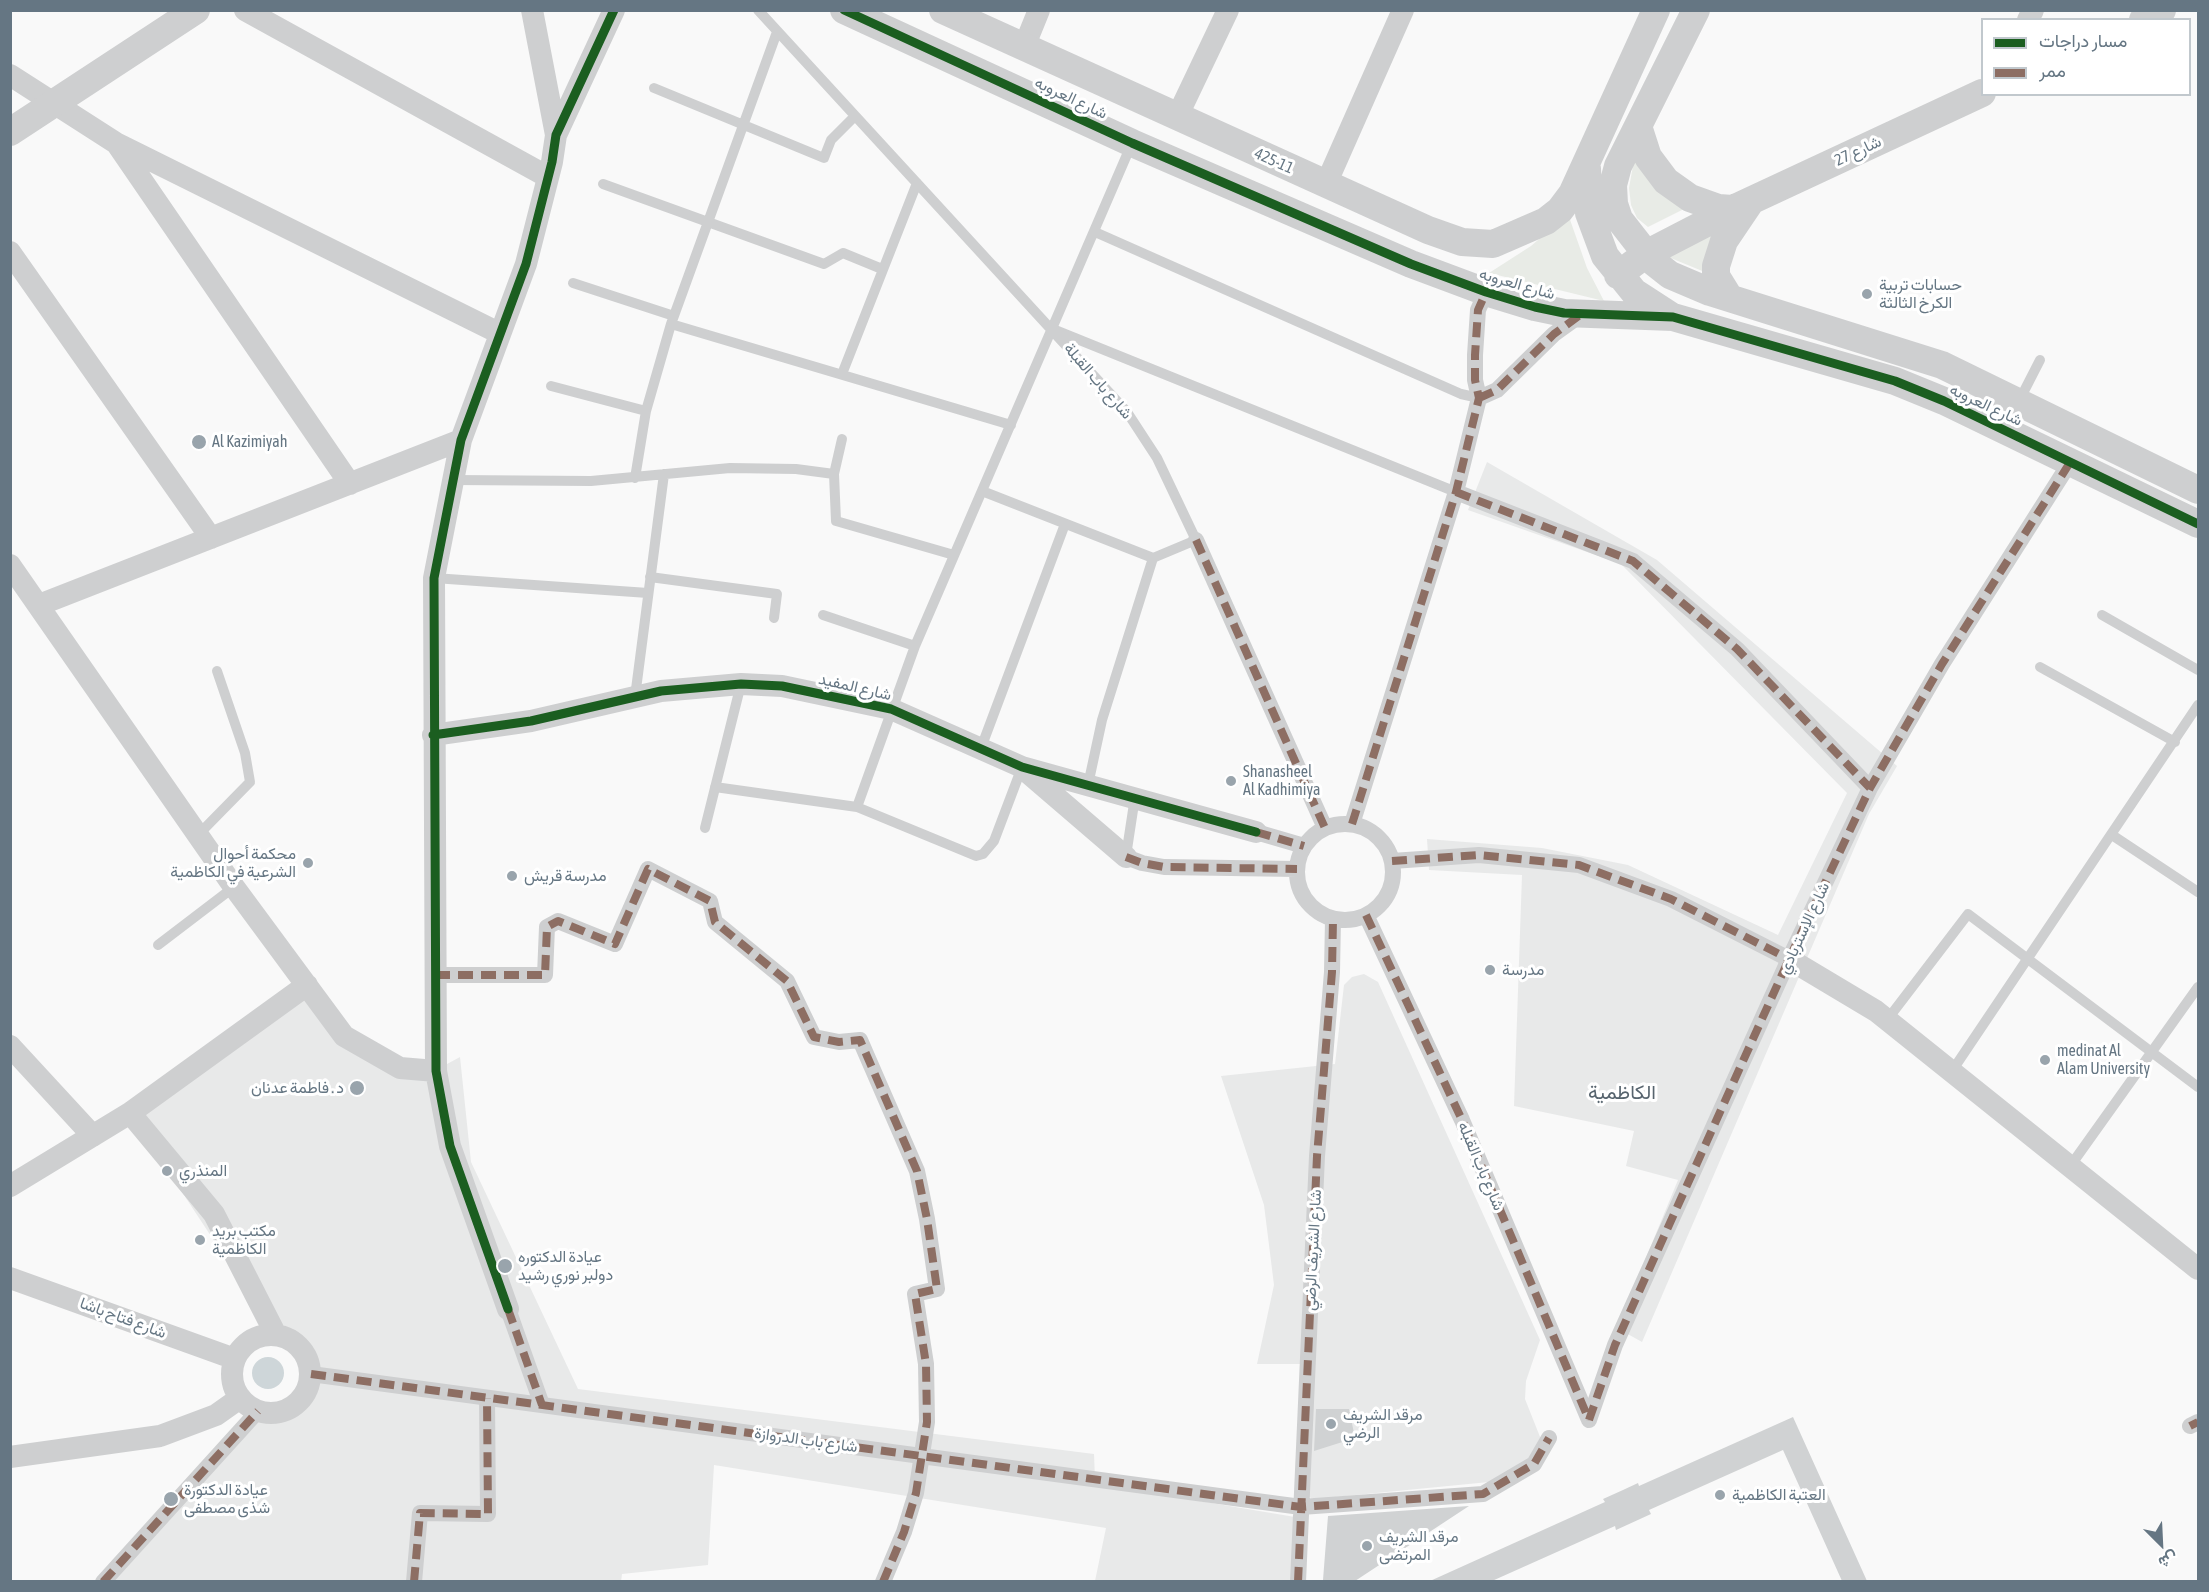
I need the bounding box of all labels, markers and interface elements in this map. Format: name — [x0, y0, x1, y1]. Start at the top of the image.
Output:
legend — [1981, 18, 2191, 96]
text: مسار دراجات — [2039, 30, 2127, 51]
text: ممر — [2039, 60, 2066, 81]
street label: شارع العروبه — [1032, 73, 1110, 123]
street label: شارع 27 — [1832, 132, 1884, 170]
street label: 425-11 — [1251, 144, 1297, 178]
street label: شارع العروبه — [1477, 264, 1557, 304]
place label: حسابات تربية الكرخ الثالثة — [1879, 275, 1962, 313]
marker: حسابات تربية الكرخ الثالثة — [1860, 287, 1874, 301]
street label: شارع باب القبلة — [1060, 339, 1136, 423]
street label: شارع العروبه — [1947, 380, 2025, 430]
place label: Al Kazimiyah — [212, 432, 288, 452]
marker: Al Kazimiyah — [190, 433, 208, 451]
street label: شارع المفيد — [817, 669, 893, 705]
place label: Shanasheel Al Kadhimiya — [1243, 762, 1320, 800]
marker: Shanasheel Al Kadhimiya — [1224, 774, 1238, 788]
place label: محكمة أحوال الشرعية في الكاظمية — [170, 844, 296, 882]
marker: محكمة أحوال الشرعية في الكاظمية — [301, 856, 315, 870]
place label: مدرسة قريش — [524, 866, 607, 886]
marker: مدرسة قريش — [505, 869, 519, 883]
street label: شارع الإستربادي — [1774, 879, 1834, 977]
place label: مدرسة — [1502, 960, 1544, 980]
marker: مدرسة — [1483, 963, 1497, 977]
place label: medinat Al Alam University — [2057, 1041, 2150, 1079]
marker: medinat Al Alam University — [2038, 1053, 2052, 1067]
place label: د . فاطمة عدنان — [251, 1078, 344, 1098]
marker: د . فاطمة عدنان — [348, 1079, 366, 1097]
district label: الكاظمية — [1588, 1081, 1656, 1105]
street label: شارع باب القبله — [1454, 1119, 1508, 1213]
place label: المنذري — [179, 1161, 227, 1181]
marker: المنذري — [160, 1164, 174, 1178]
street label: شارع الشريف الرضي — [1300, 1189, 1326, 1311]
place label: مكتب بريد الكاظمية — [212, 1221, 276, 1259]
marker: مكتب بريد الكاظمية — [193, 1233, 207, 1247]
place label: عيادة الدكتوره دولبر نوري رشيد — [518, 1247, 613, 1285]
marker: عيادة الدكتوره دولبر نوري رشيد — [496, 1257, 514, 1275]
street label: شارع فتاح باشا — [77, 1293, 169, 1343]
place label: مرقد الشريف الرضي — [1343, 1405, 1422, 1443]
marker: مرقد الشريف الرضي — [1324, 1417, 1338, 1431]
street label: شارع باب الدروازة — [753, 1423, 859, 1457]
place label: عيادة الدكتورة شذى مصطفى — [184, 1480, 270, 1518]
place label: العتبة الكاظمية — [1732, 1485, 1826, 1505]
marker: العتبة الكاظمية — [1713, 1488, 1727, 1502]
marker: عيادة الدكتورة شذى مصطفى — [162, 1490, 180, 1508]
north arrow — [2131, 1514, 2191, 1574]
place label: مرقد الشريف المرتضى — [1379, 1527, 1458, 1565]
marker: مرقد الشريف المرتضى — [1360, 1539, 1374, 1553]
text: ش — [2156, 1548, 2181, 1573]

